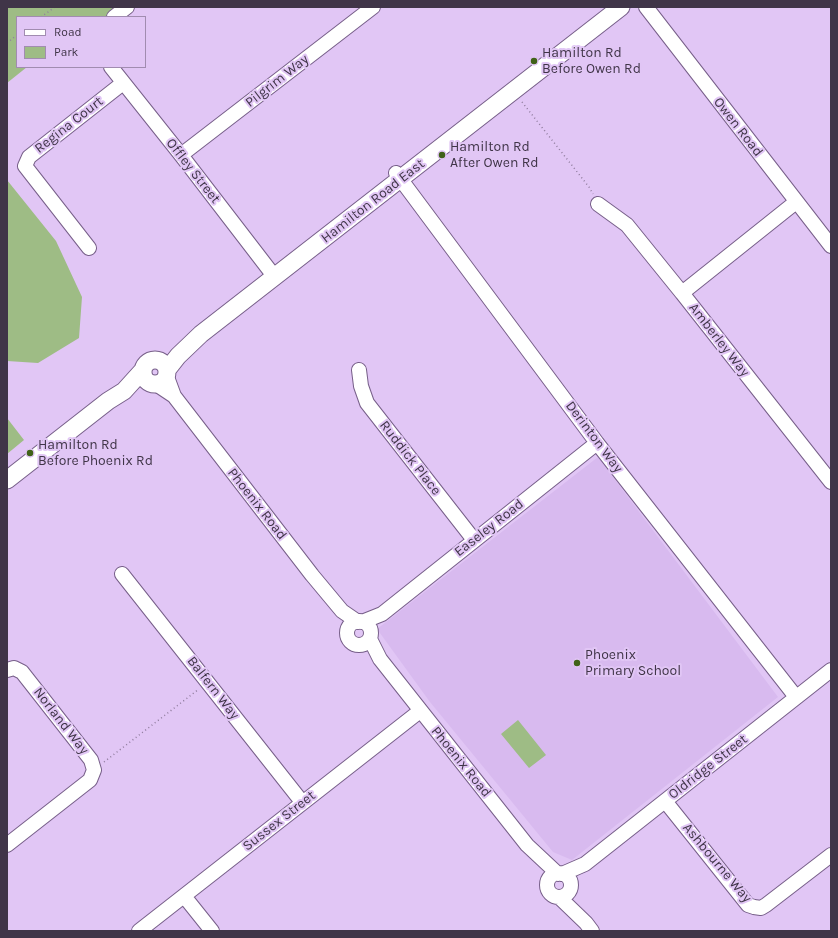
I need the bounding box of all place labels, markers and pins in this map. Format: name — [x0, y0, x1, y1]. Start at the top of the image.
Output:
place label: Hamilton Rd Before Owen Rd — [542, 45, 641, 78]
marker: Hamilton Rd Before Owen Rd — [529, 56, 539, 66]
place label: Hamilton Rd After Owen Rd — [450, 139, 539, 172]
marker: Hamilton Rd After Owen Rd — [437, 150, 447, 160]
place label: Hamilton Rd Before Phoenix Rd — [38, 437, 153, 470]
marker: Hamilton Rd Before Phoenix Rd — [25, 448, 35, 458]
place label: Phoenix Primary School — [585, 647, 681, 680]
marker: Phoenix Primary School — [572, 658, 582, 668]

